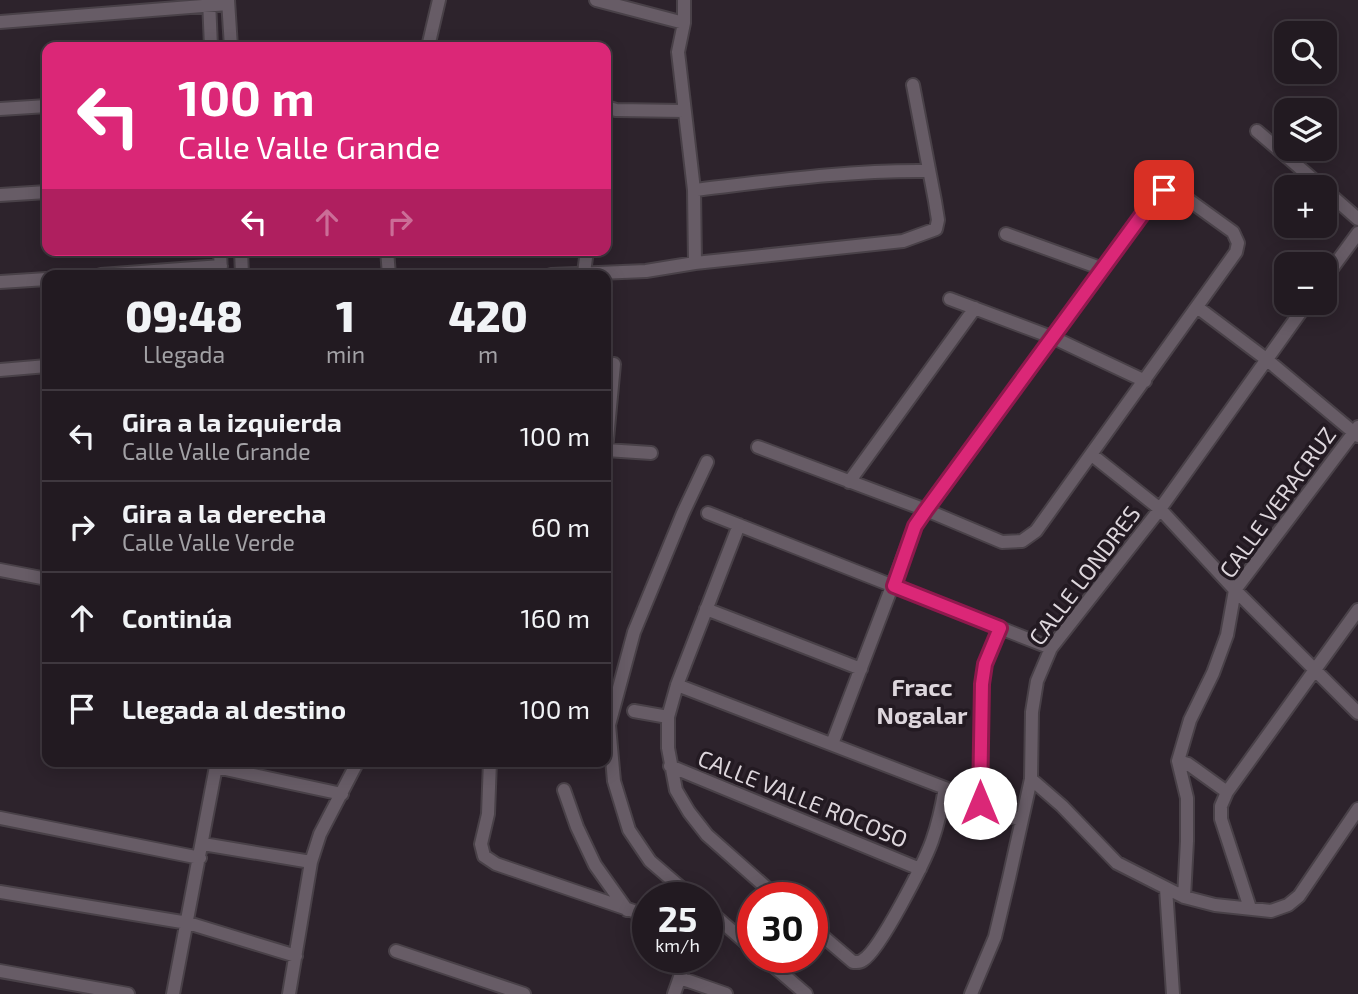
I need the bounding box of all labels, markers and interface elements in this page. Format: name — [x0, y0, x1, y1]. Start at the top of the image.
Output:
map controls — [1274, 21, 1337, 315]
button: search — [1274, 21, 1337, 84]
text: 100 m — [178, 67, 315, 126]
icon: left — [63, 70, 154, 161]
button: layers — [1274, 98, 1337, 161]
text: Calle Valle Grande — [178, 127, 440, 165]
pin — [1134, 160, 1194, 220]
icon: arrive — [1145, 171, 1183, 209]
button: + — [1274, 175, 1337, 238]
icon: left — [235, 203, 273, 241]
icon: ahead — [308, 203, 346, 241]
icon: right — [381, 203, 419, 241]
button: − — [1274, 252, 1337, 315]
text: 09:48 — [125, 290, 243, 340]
text: 1 — [336, 290, 355, 340]
text: 420 — [448, 290, 528, 340]
text: Llegada — [143, 340, 225, 368]
text: min — [326, 340, 365, 368]
text: m — [478, 340, 498, 368]
text: Gira a la izquierda — [122, 406, 342, 437]
icon: left — [63, 417, 101, 455]
text: 100 m — [520, 420, 590, 451]
street label: CALLE VERACRUZ — [1213, 421, 1341, 583]
text: Calle Valle Grande — [122, 437, 311, 465]
text: Gira a la derecha — [122, 497, 326, 528]
street label: CALLE LONDRES — [1022, 500, 1146, 650]
icon: right — [63, 508, 101, 546]
text: 60 m — [531, 511, 590, 542]
text: Calle Valle Verde — [122, 528, 295, 556]
icon: ahead — [63, 599, 101, 637]
text: Continúa — [122, 602, 232, 633]
text: 160 m — [521, 602, 590, 633]
district label: Fracc Nogalar — [877, 672, 968, 729]
icon: arrive — [63, 690, 101, 728]
text: Llegada al destino — [122, 693, 346, 724]
text: 100 m — [520, 693, 590, 724]
street label: CALLE VALLE ROCOSO — [694, 743, 912, 853]
position arrow — [943, 766, 1017, 840]
speed limit sign: 30 — [737, 882, 828, 973]
text: 25 — [658, 897, 697, 939]
text: km/h — [655, 934, 700, 956]

